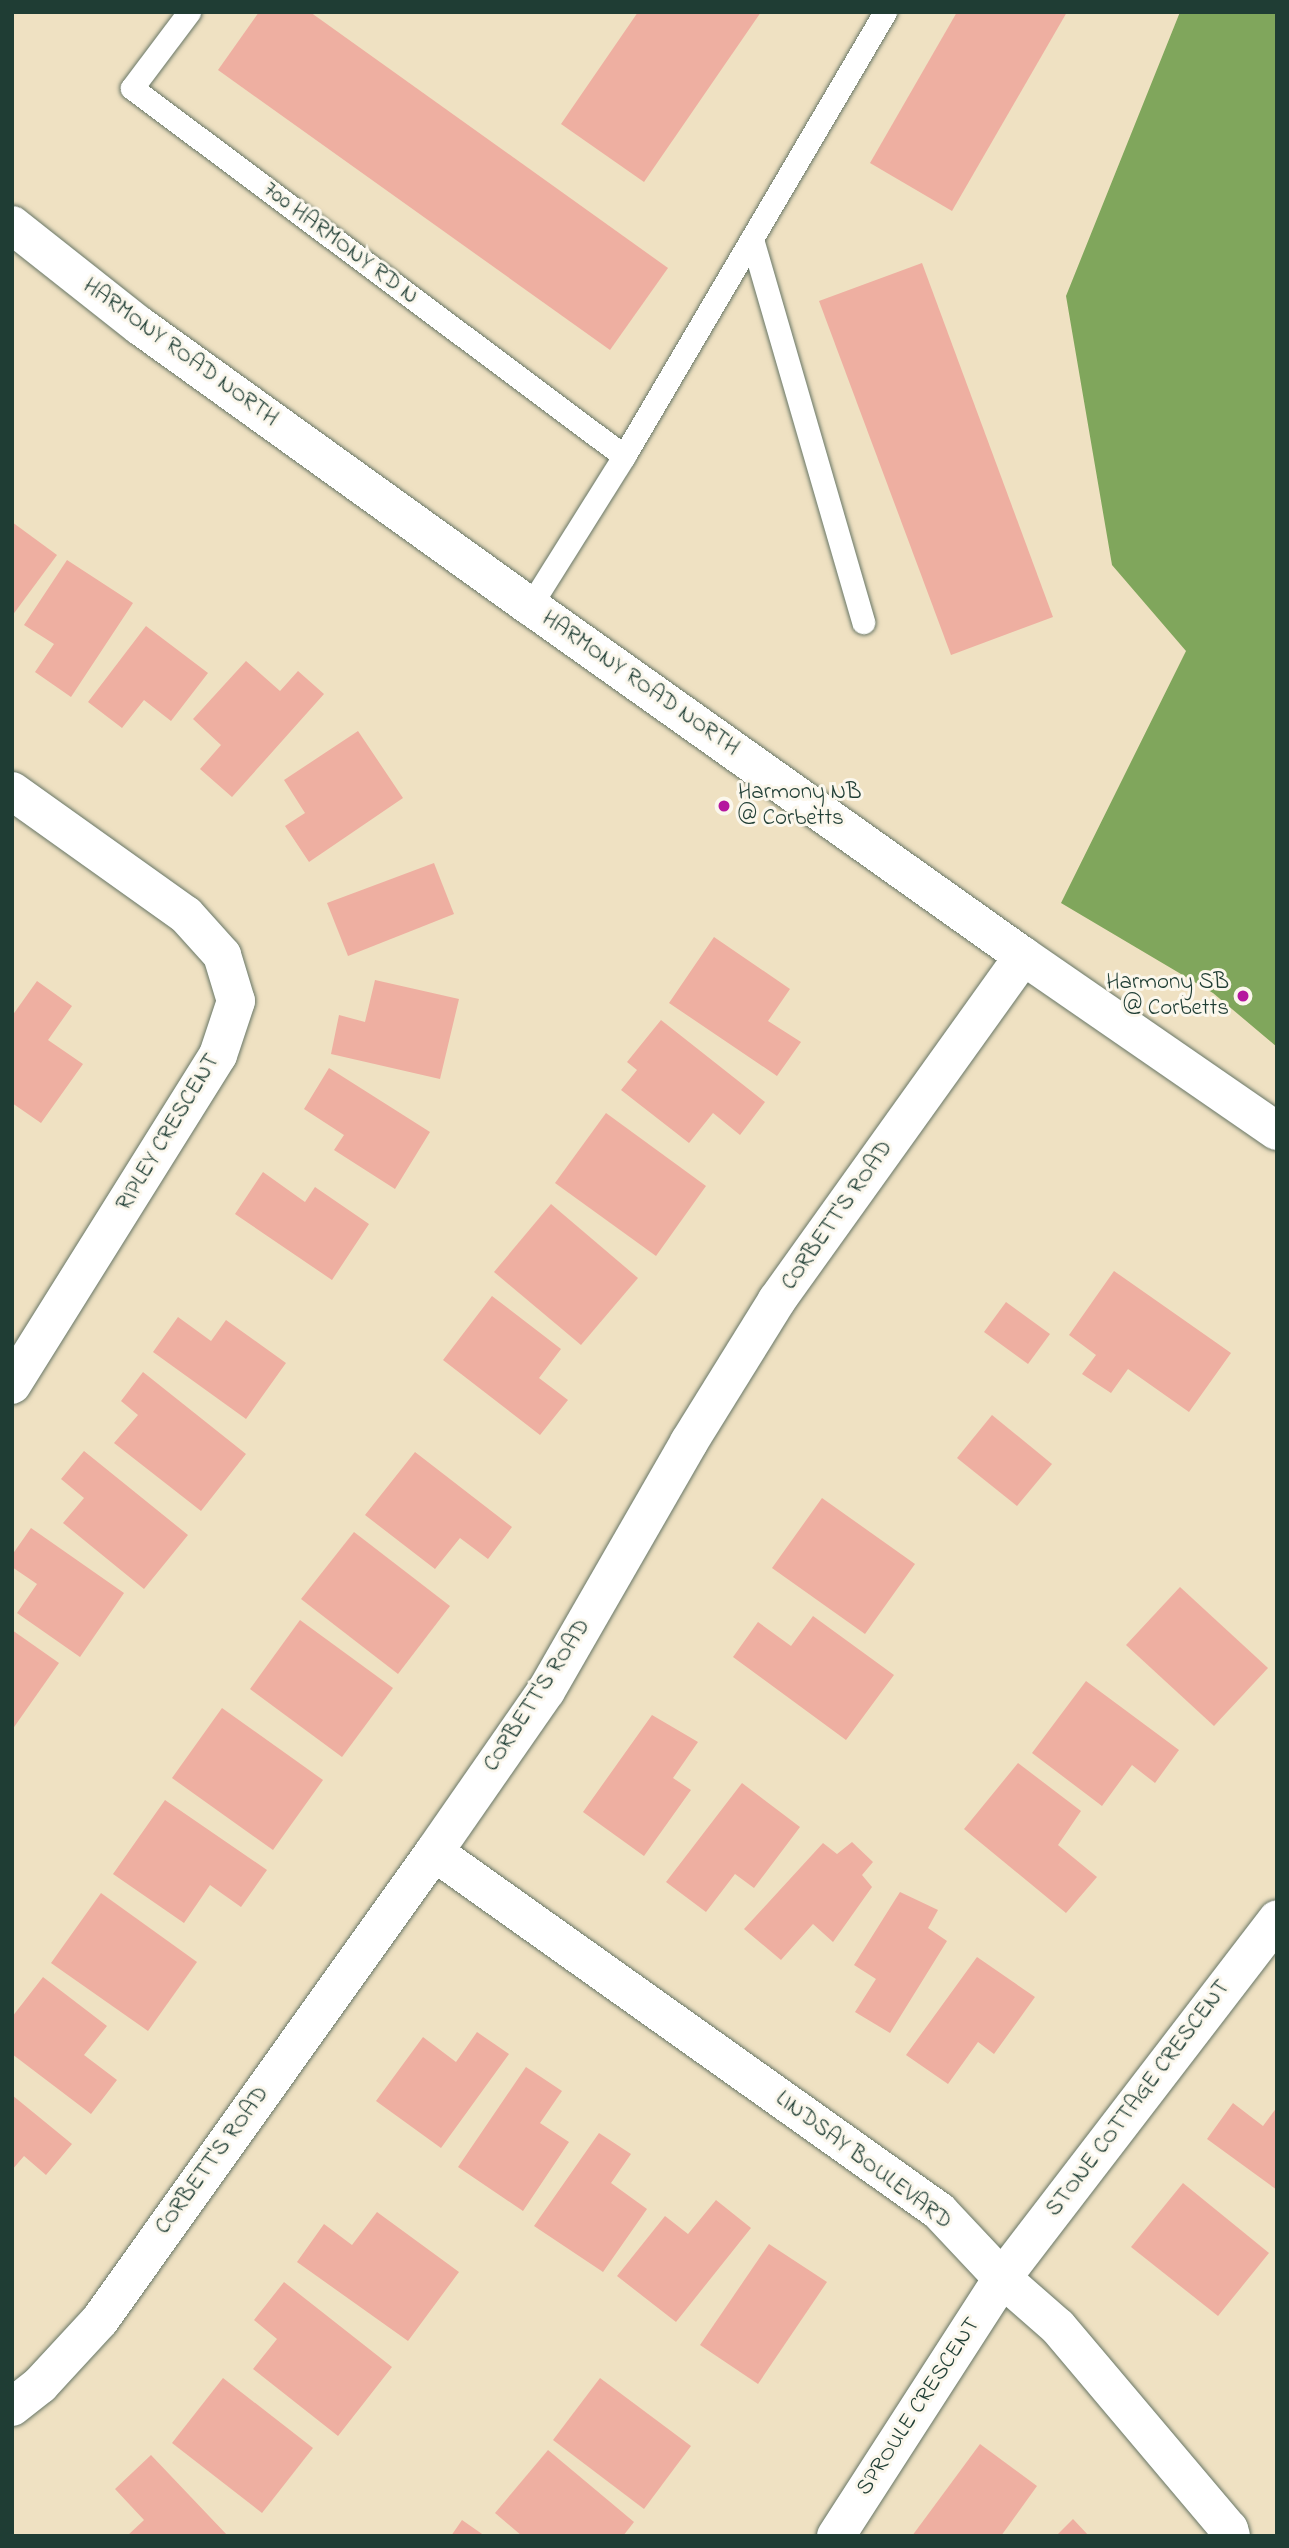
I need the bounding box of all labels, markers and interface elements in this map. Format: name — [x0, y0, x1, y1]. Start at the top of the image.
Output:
street label: 700 HARMONY RD N — [257, 177, 423, 311]
street label: HARMONY ROAD NORTH — [77, 273, 283, 433]
street label: HARMONY ROAD NORTH — [536, 605, 744, 763]
place label: Harmony NB @ Corbetts — [738, 779, 862, 833]
marker: Harmony NB @ Corbetts — [716, 798, 732, 814]
place label: Harmony SB @ Corbetts — [1106, 969, 1229, 1023]
marker: Harmony SB @ Corbetts — [1235, 988, 1251, 1004]
street label: RIPLEY CRESCENT — [111, 1050, 227, 1216]
street label: CORBETT'S ROAD — [776, 1136, 900, 1296]
street label: CORBETT'S ROAD — [478, 1615, 598, 1777]
street label: STONE COTTAGE CRESCENT — [1041, 1975, 1237, 2223]
street label: CORBETT'S ROAD — [150, 2082, 276, 2240]
street label: LINDSAY BOULEVARD — [769, 2086, 957, 2236]
street label: SPROULE CRESCENT — [851, 2313, 987, 2501]

